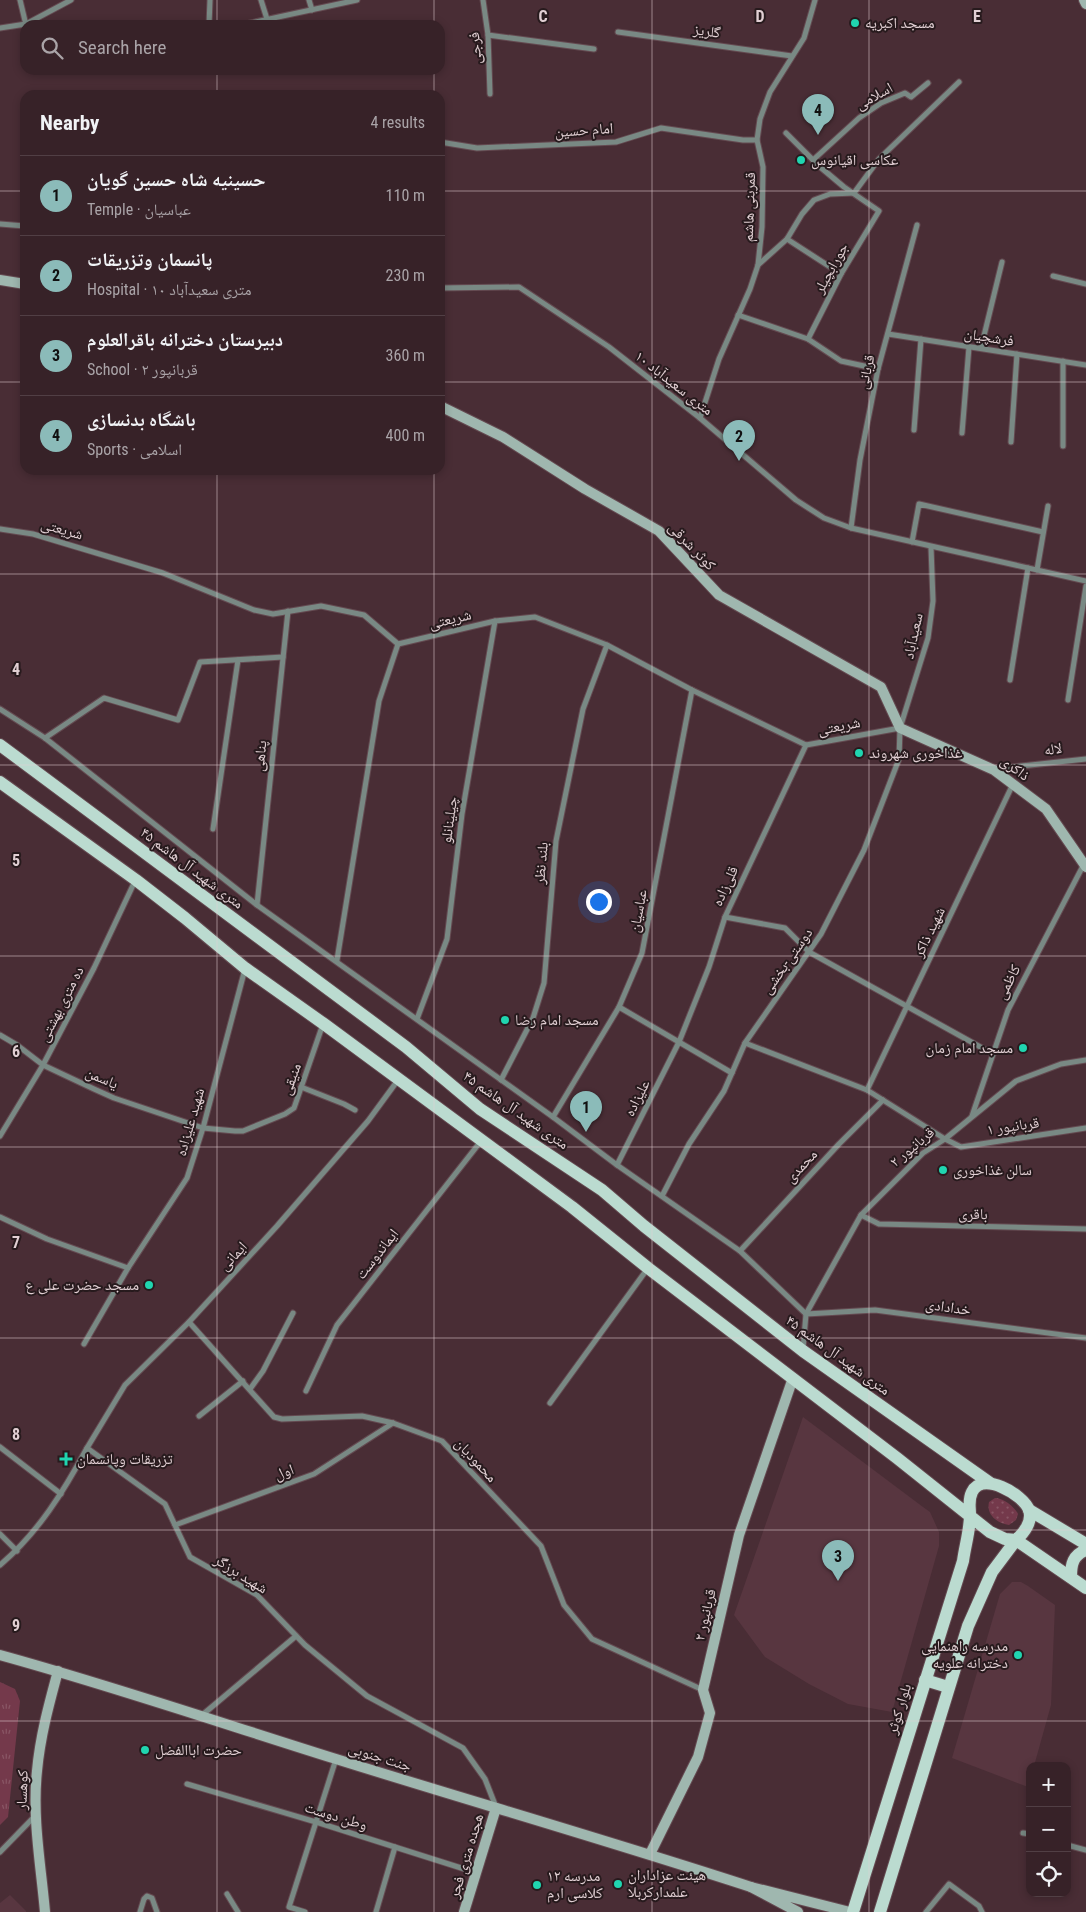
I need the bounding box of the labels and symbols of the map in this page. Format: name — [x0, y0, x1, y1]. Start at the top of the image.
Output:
text: C — [538, 7, 548, 26]
text: D — [755, 7, 765, 26]
text: E — [973, 7, 981, 26]
place label: مسجد اکبریه — [865, 14, 935, 32]
marker: مسجد اکبریه — [849, 17, 861, 29]
street label: گلریز — [691, 20, 722, 42]
street label: فرجی — [465, 31, 486, 65]
street label: اسلامی — [852, 78, 896, 114]
pin: 4 — [802, 94, 834, 135]
street label: امام حسین — [554, 119, 614, 142]
place label: عکاسی اقیانوس — [811, 151, 899, 170]
marker: عکاسی اقیانوس — [795, 154, 807, 166]
street label: قمربنی هاشم — [739, 172, 760, 242]
street label: جورابچیلر — [809, 239, 852, 297]
street label: فرشچیان — [963, 324, 1015, 351]
street label: ۱۰ متری سعیدآباد — [631, 347, 717, 420]
street label: قربانی — [853, 353, 880, 391]
pin: 2 — [723, 420, 755, 461]
street label: شریعتی — [39, 514, 85, 545]
street label: کوثر شرقی — [664, 518, 719, 575]
street label: شریعتی — [427, 605, 473, 634]
street label: سعیدآباد — [899, 611, 927, 661]
text: 4 — [12, 660, 20, 679]
street label: شریعتی — [816, 713, 862, 740]
street label: لاله — [1043, 739, 1063, 759]
street label: پناهی — [249, 740, 272, 773]
place label: غذاخوری شهروند — [869, 744, 963, 763]
marker: غذاخوری شهروند — [853, 747, 865, 759]
street label: ذاکری — [996, 752, 1033, 785]
street label: چیلینانلو — [437, 795, 461, 845]
street label: ۴۵ متری شهید آل هاشم — [136, 823, 247, 914]
street label: بلند نظر — [530, 841, 552, 886]
text: 5 — [12, 851, 20, 870]
street label: قلی‌زاده — [708, 863, 743, 909]
street label: عباسیان — [625, 887, 652, 934]
your location — [586, 889, 612, 915]
street label: شهید ذاکر — [909, 904, 949, 961]
street label: دوستی-بخشی — [758, 924, 817, 998]
street label: کاظمی — [992, 962, 1025, 1003]
street label: ده متری بهشتی — [34, 963, 89, 1045]
place label: مسجد امام رضا — [515, 1011, 599, 1030]
marker: مسجد امام رضا — [499, 1014, 511, 1026]
place label: مسجد امام زمان — [925, 1039, 1013, 1058]
text: 6 — [12, 1042, 20, 1061]
marker: مسجد امام زمان — [1017, 1042, 1029, 1054]
street label: منیقی — [277, 1060, 306, 1098]
street label: یاسمن — [83, 1063, 121, 1094]
street label: ۴۵ متری شهید آل هاشم — [459, 1067, 572, 1154]
street label: علیزاده — [620, 1076, 654, 1119]
street label: شهید علیزاده — [172, 1086, 208, 1158]
pin: 1 — [570, 1091, 602, 1132]
street label: قربانپور ۱ — [986, 1113, 1040, 1139]
street label: قربانپور ۲ — [886, 1123, 938, 1171]
street label: محمدی — [781, 1145, 822, 1187]
place label: سالن غذاخوری — [953, 1161, 1032, 1180]
marker: سالن غذاخوری — [937, 1164, 949, 1176]
street label: باقری — [958, 1205, 988, 1224]
street label: ایماندوست — [352, 1225, 402, 1283]
text: 7 — [12, 1233, 20, 1252]
street label: ایمانی — [215, 1238, 252, 1275]
place label: مسجد حضرت علی ع — [25, 1276, 139, 1295]
marker: مسجد حضرت علی ع — [143, 1279, 155, 1291]
street label: خدادادی — [924, 1295, 972, 1320]
street label: ۴۵ متری شهید آل هاشم — [782, 1311, 894, 1400]
text: 8 — [12, 1425, 20, 1444]
street label: محمودیان — [450, 1434, 501, 1487]
place label: تزریقات وپانسمان — [77, 1450, 173, 1469]
marker: تزریقات وپانسمان — [59, 1452, 73, 1466]
street label: اول — [272, 1460, 297, 1485]
pin: 3 — [822, 1540, 854, 1581]
street label: شهید برزگر — [210, 1550, 271, 1598]
street label: قربانپور ۲ — [690, 1587, 720, 1643]
text: 9 — [12, 1616, 20, 1635]
place label: مدرسه راهنمایی دخترانه علویه — [921, 1637, 1008, 1672]
marker: مدرسه راهنمایی دخترانه علویه — [1012, 1649, 1024, 1661]
street label: بلوار کوثر — [882, 1681, 915, 1737]
street label: جنت جنوبی — [346, 1739, 414, 1776]
place label: حضرت اباالفضل — [155, 1741, 242, 1760]
marker: حضرت اباالفضل — [139, 1744, 151, 1756]
street label: کوهسار — [12, 1769, 32, 1812]
street label: وطن دوست — [302, 1798, 369, 1835]
street label: هجده متری فجر — [444, 1811, 488, 1902]
place label: هیئت عزاداران علمدارکربلا — [628, 1866, 706, 1901]
place label: مدرسه ۱۲ کلاسی ارم — [547, 1867, 603, 1903]
marker: هیئت عزاداران علمدارکربلا — [612, 1878, 624, 1890]
marker: مدرسه ۱۲ کلاسی ارم — [531, 1879, 543, 1891]

